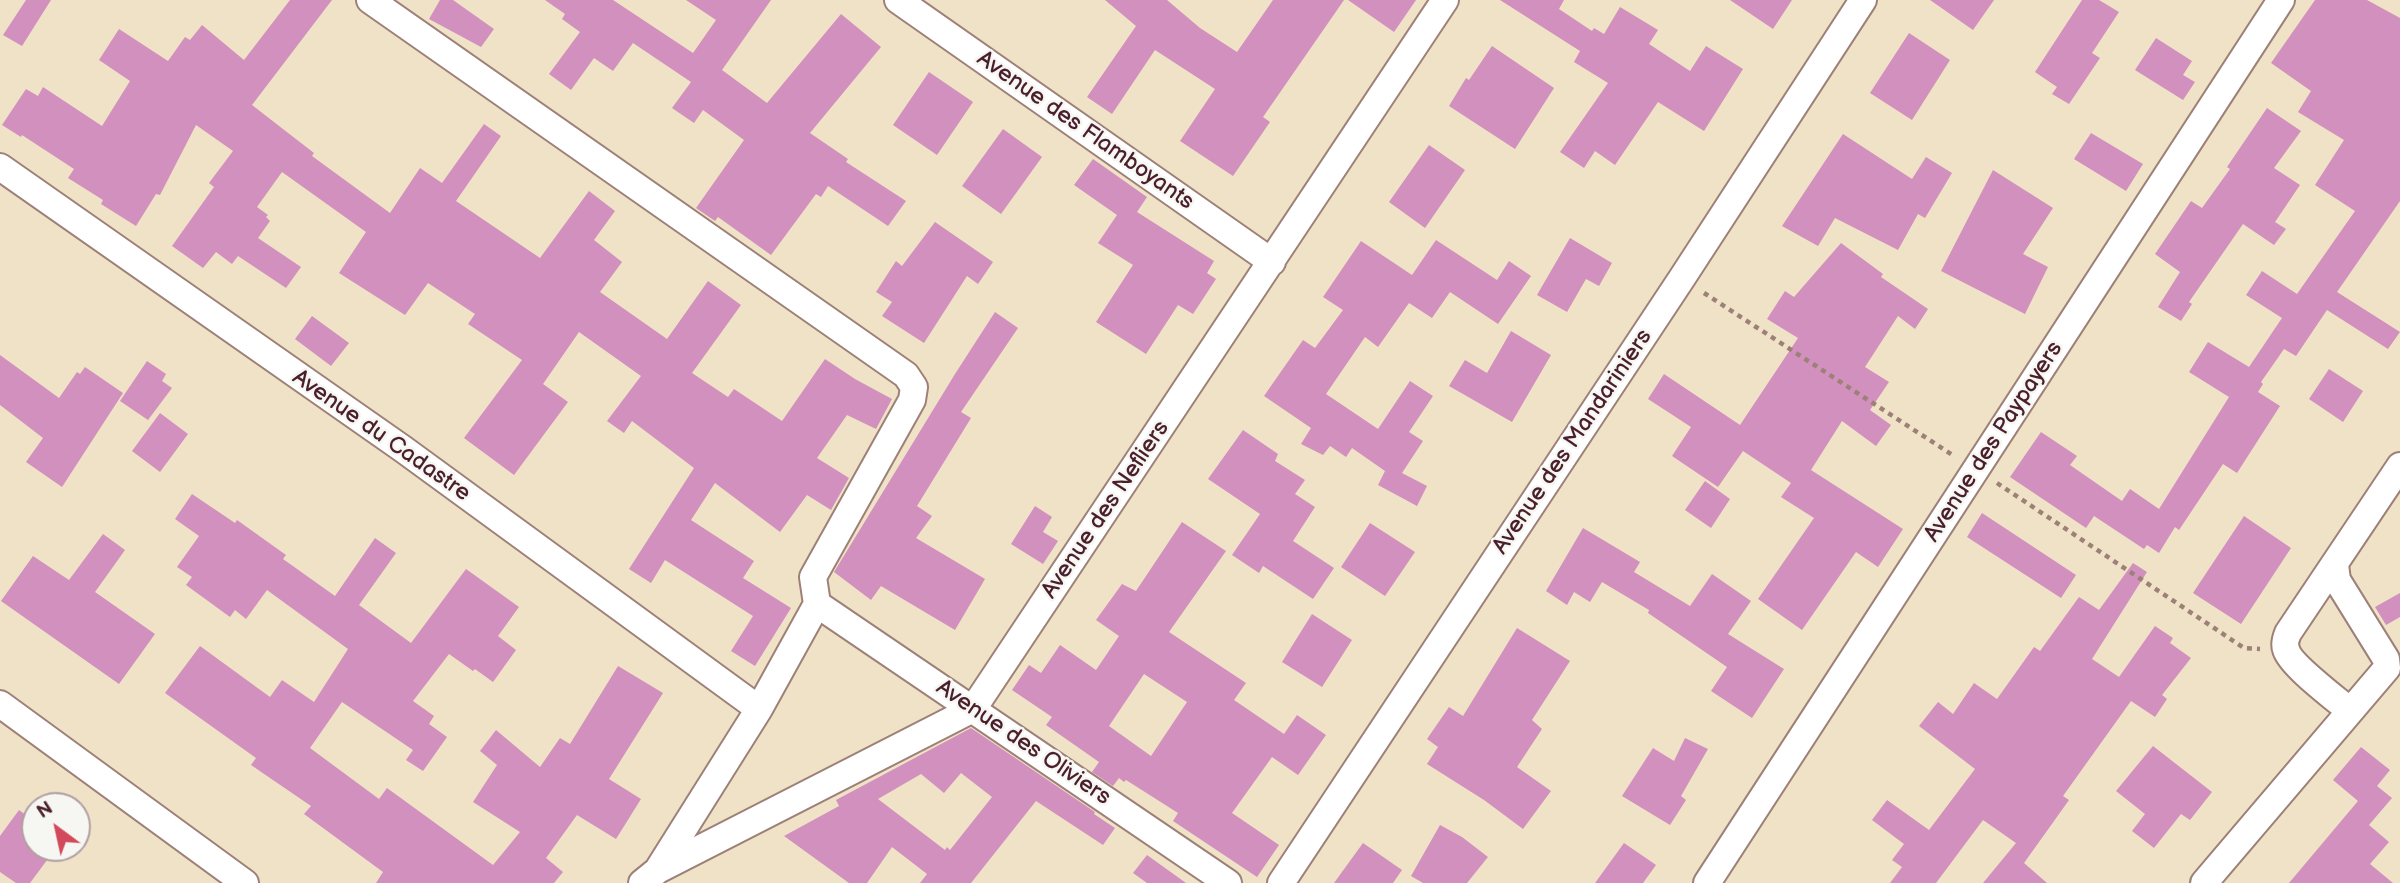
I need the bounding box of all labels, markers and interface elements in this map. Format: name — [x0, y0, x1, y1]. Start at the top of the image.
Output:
street label: Avenue des Flamboyants — [971, 46, 1199, 216]
street label: Avenue des Mandariniers — [1487, 324, 1659, 560]
street label: Avenue des Paypayers — [1919, 337, 2069, 547]
street label: Avenue du Cadastre — [287, 364, 475, 508]
street label: Avenue des Nefliers — [1036, 416, 1176, 604]
street label: Avenue des Oliviers — [930, 674, 1116, 812]
north arrow — [21, 792, 91, 862]
text: N — [33, 797, 58, 824]

